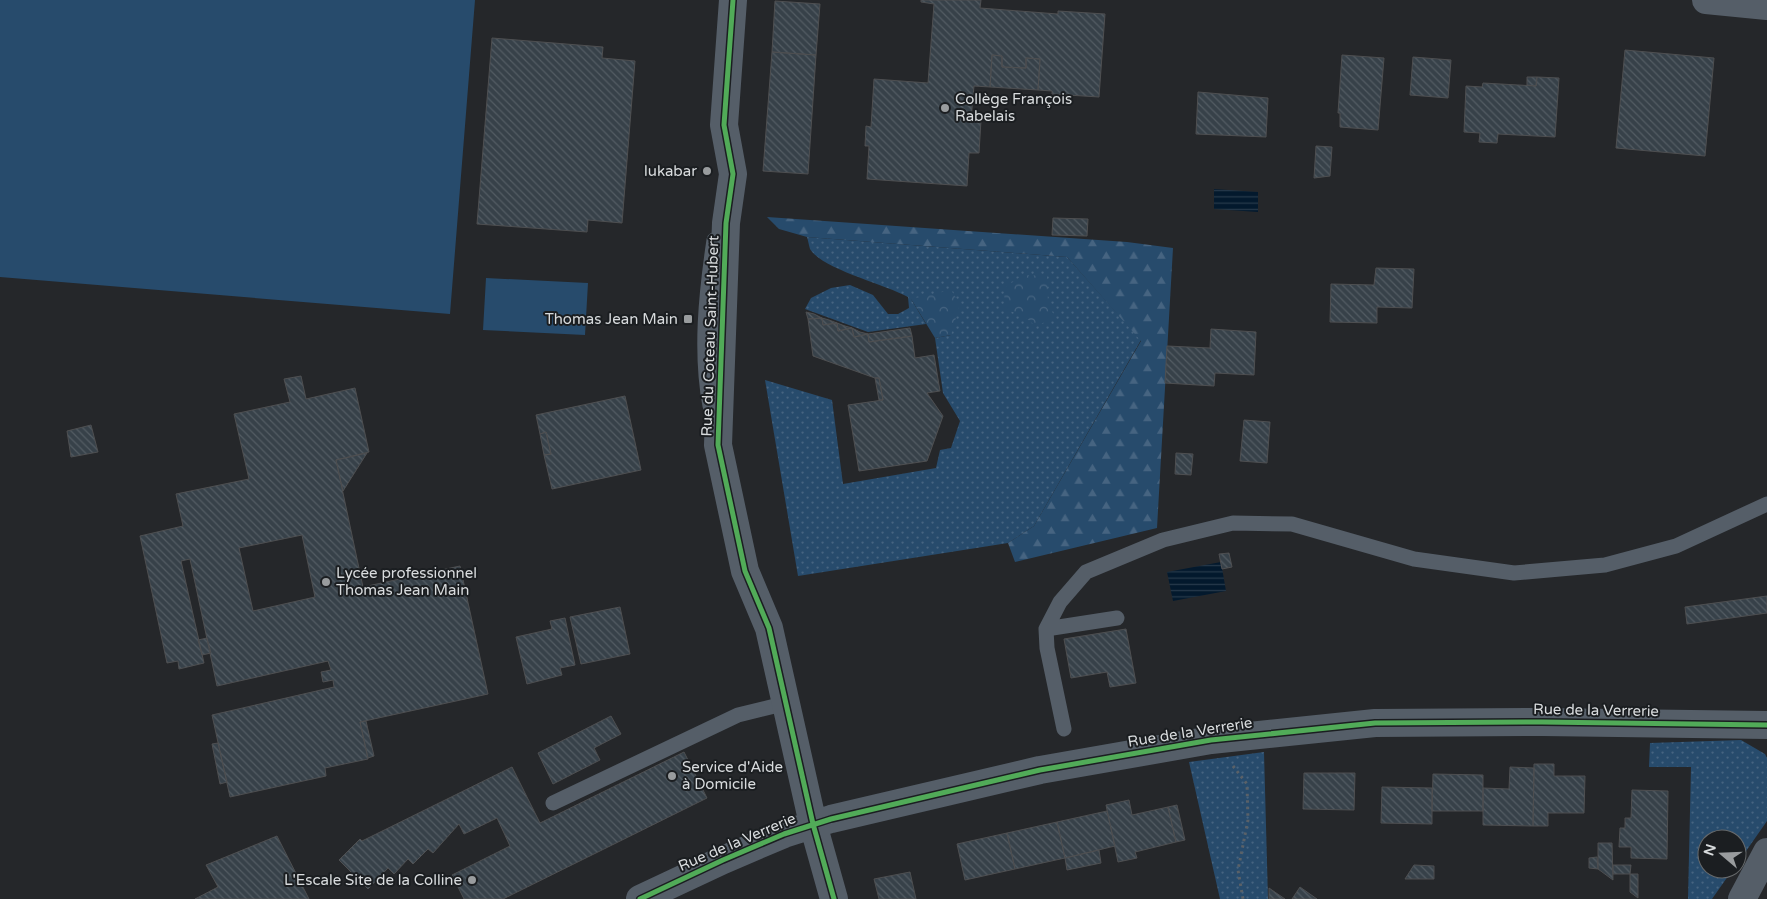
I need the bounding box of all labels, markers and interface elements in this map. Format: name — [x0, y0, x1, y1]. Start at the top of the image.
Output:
place label: Collège François Rabelais — [955, 90, 1072, 125]
marker: Collège François Rabelais — [939, 102, 951, 114]
place label: lukabar — [644, 162, 697, 180]
marker: lukabar — [701, 165, 713, 177]
street label: Rue du Coteau Saint-Hubert — [697, 235, 723, 437]
place label: Thomas Jean Main — [545, 310, 678, 328]
marker: Thomas Jean Main — [682, 313, 694, 325]
place label: Lycée professionnel Thomas Jean Main — [336, 564, 477, 599]
marker: Lycée professionnel Thomas Jean Main — [320, 576, 332, 588]
street label: Rue de la Verrerie — [1533, 700, 1659, 720]
street label: Rue de la Verrerie — [1126, 713, 1254, 751]
place label: Service d'Aide à Domicile — [682, 758, 783, 793]
marker: Service d'Aide à Domicile — [666, 770, 678, 782]
street label: Rue de la Verrerie — [676, 809, 798, 875]
north arrow — [1697, 829, 1747, 879]
text: N — [1700, 842, 1720, 858]
place label: L'Escale Site de la Colline — [284, 871, 462, 889]
marker: L'Escale Site de la Colline — [466, 874, 478, 886]

